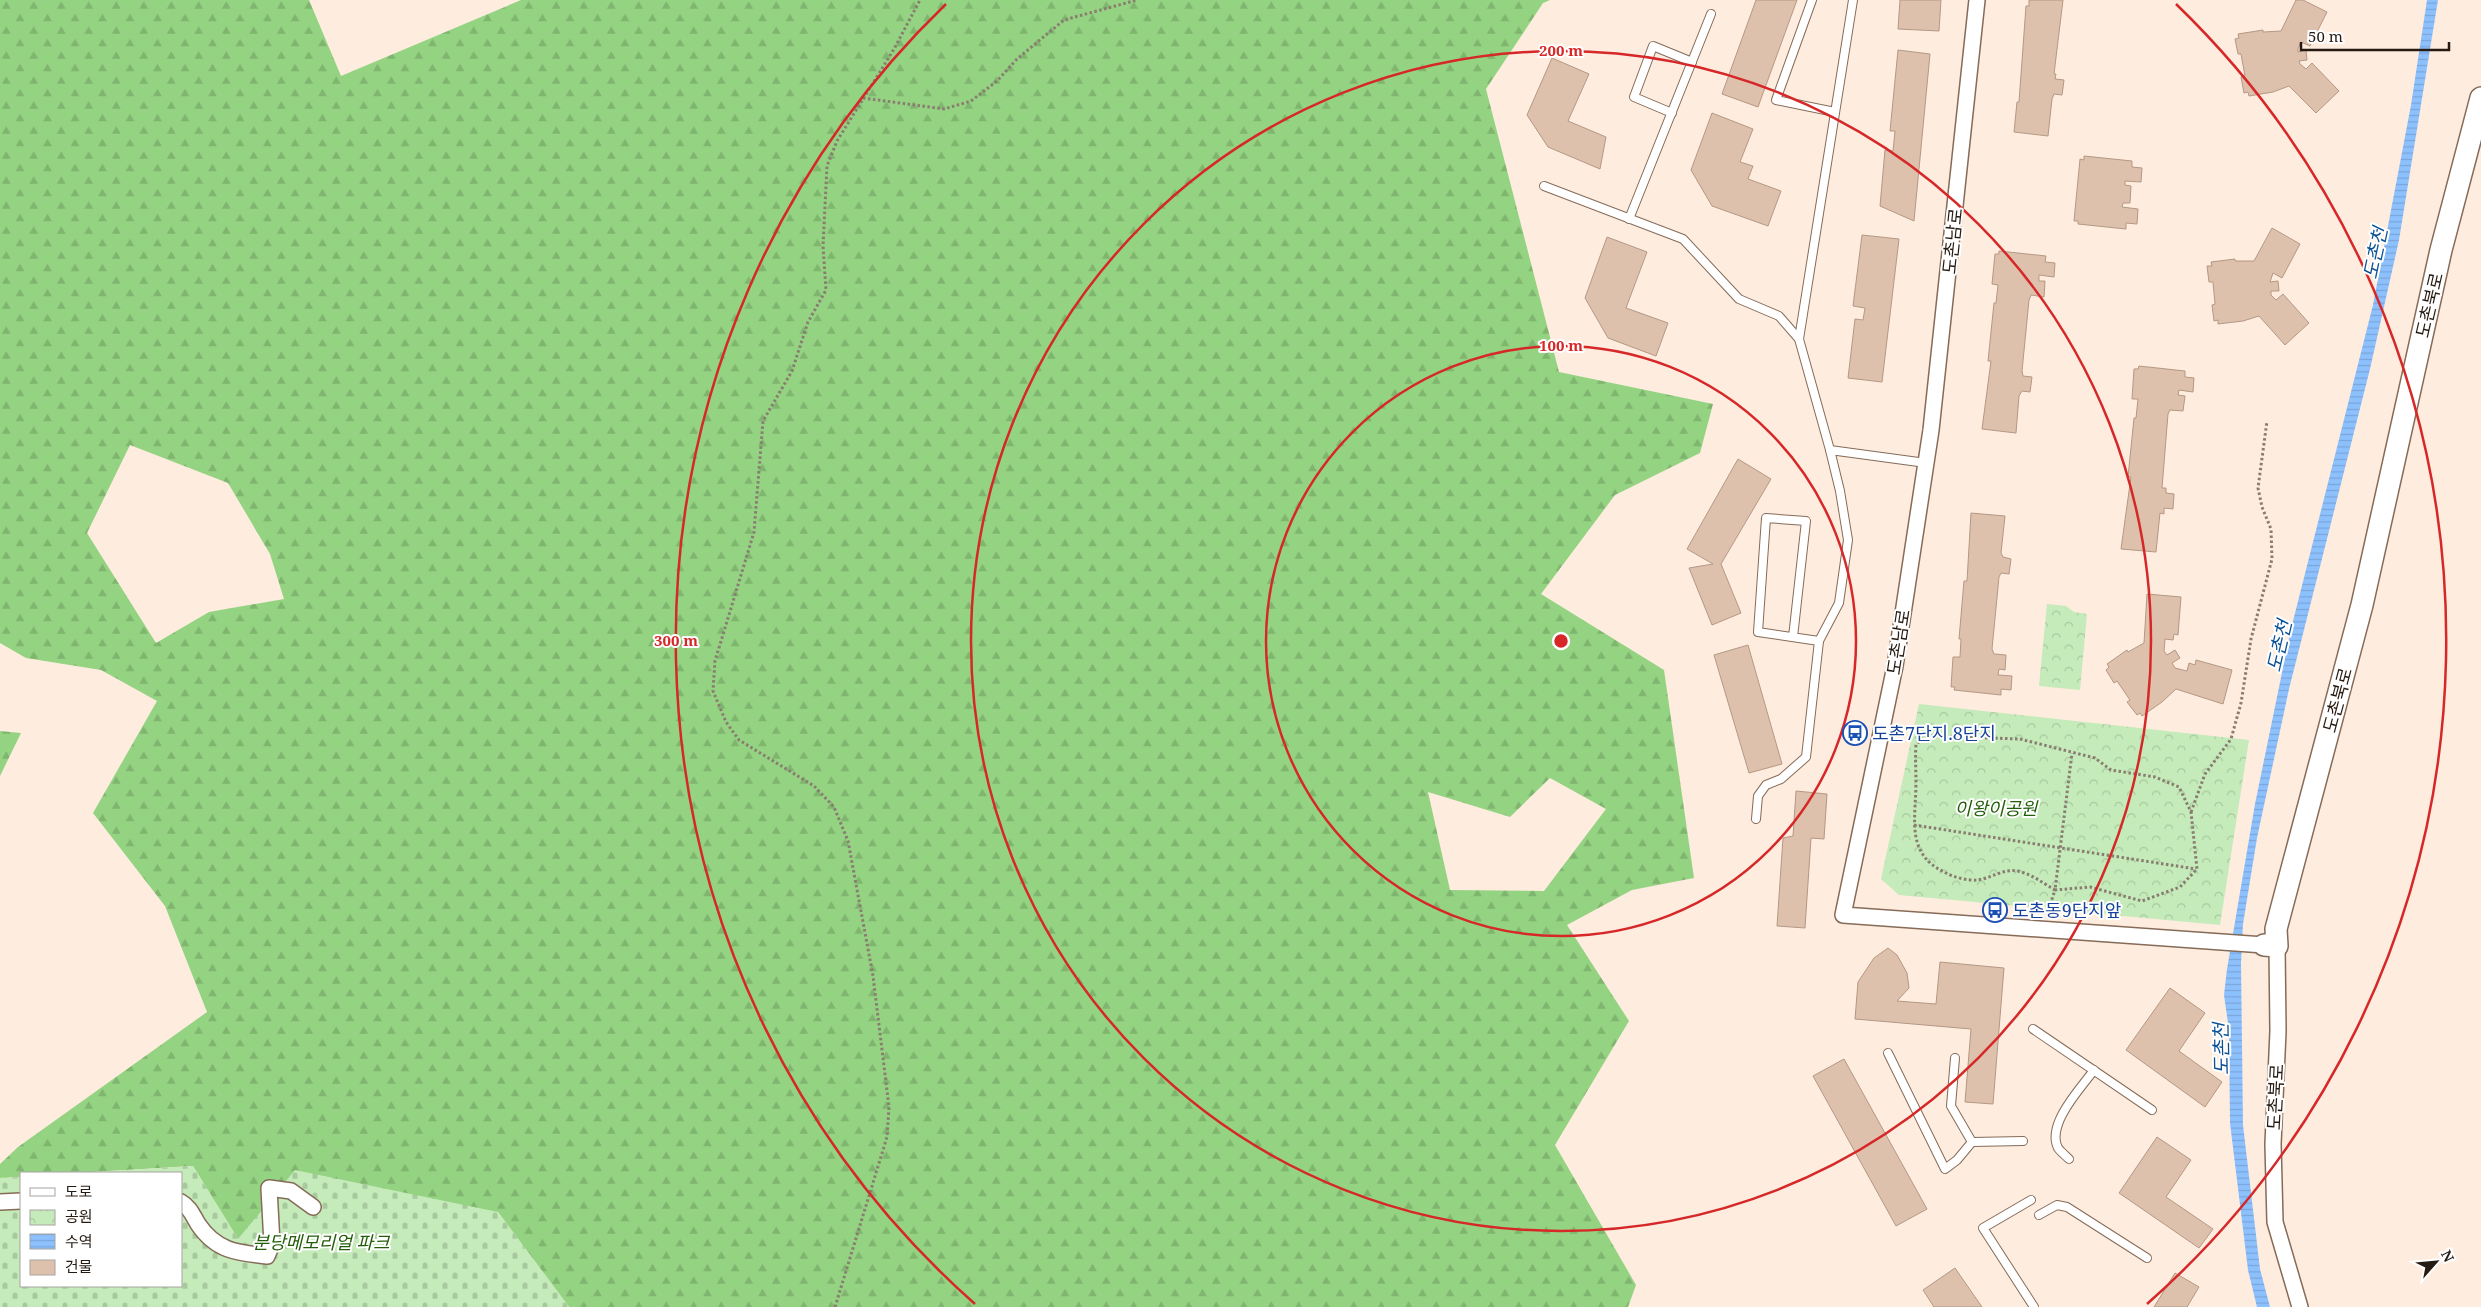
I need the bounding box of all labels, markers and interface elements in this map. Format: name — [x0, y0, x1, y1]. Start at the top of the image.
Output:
scale bar — [2301, 20, 2448, 52]
text: 50 m — [2308, 26, 2343, 46]
text: 200 m — [1539, 40, 1583, 60]
street label: 도촌남로 — [1937, 207, 1967, 275]
water label: 도촌천 — [2357, 223, 2393, 281]
street label: 도촌북로 — [2410, 270, 2448, 340]
text: 100 m — [1539, 335, 1583, 355]
street label: 도촌남로 — [1881, 607, 1915, 677]
water label: 도촌천 — [2260, 616, 2298, 674]
text: 300 m — [654, 630, 698, 650]
centre of rings — [1552, 632, 1570, 650]
street label: 도촌북로 — [2317, 665, 2357, 735]
bus stop icon: 도촌7단지.8단지 — [1842, 720, 1868, 746]
place label: 도촌7단지.8단지 — [1872, 721, 1996, 745]
park label: 이왕이공원 — [1955, 796, 2039, 820]
bus stop icon: 도촌동9단지앞 — [1982, 897, 2008, 923]
place label: 도촌동9단지앞 — [2012, 898, 2121, 922]
water label: 도촌천 — [2208, 1021, 2234, 1075]
street label: 도촌북로 — [2261, 1063, 2289, 1131]
legend — [20, 1172, 182, 1287]
text: 도로 — [65, 1181, 93, 1201]
text: 공원 — [65, 1206, 93, 1226]
park label: 분당메모리얼 파크 — [252, 1230, 391, 1254]
text: 수역 — [65, 1231, 93, 1251]
north arrow — [2411, 1237, 2461, 1287]
text: N — [2437, 1247, 2459, 1265]
text: 건물 — [65, 1256, 93, 1276]

